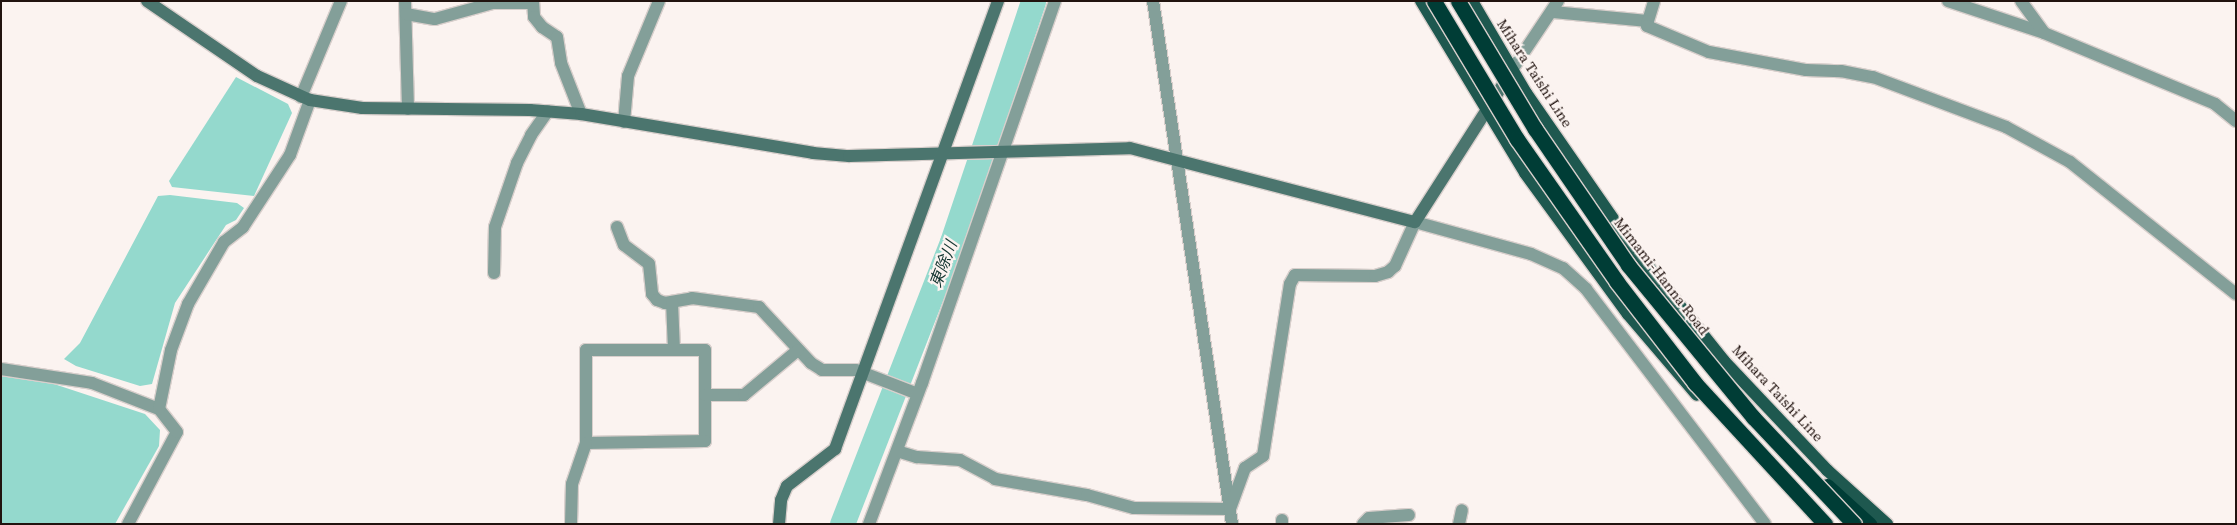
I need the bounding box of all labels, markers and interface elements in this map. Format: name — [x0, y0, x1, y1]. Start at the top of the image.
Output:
street label: Mihara Taishi Line — [1493, 15, 1577, 131]
street label: Mimami-Hanna Road — [1611, 214, 1713, 338]
water label: 東除川 — [925, 238, 961, 290]
street label: Mihara Taishi Line — [1728, 341, 1828, 445]

